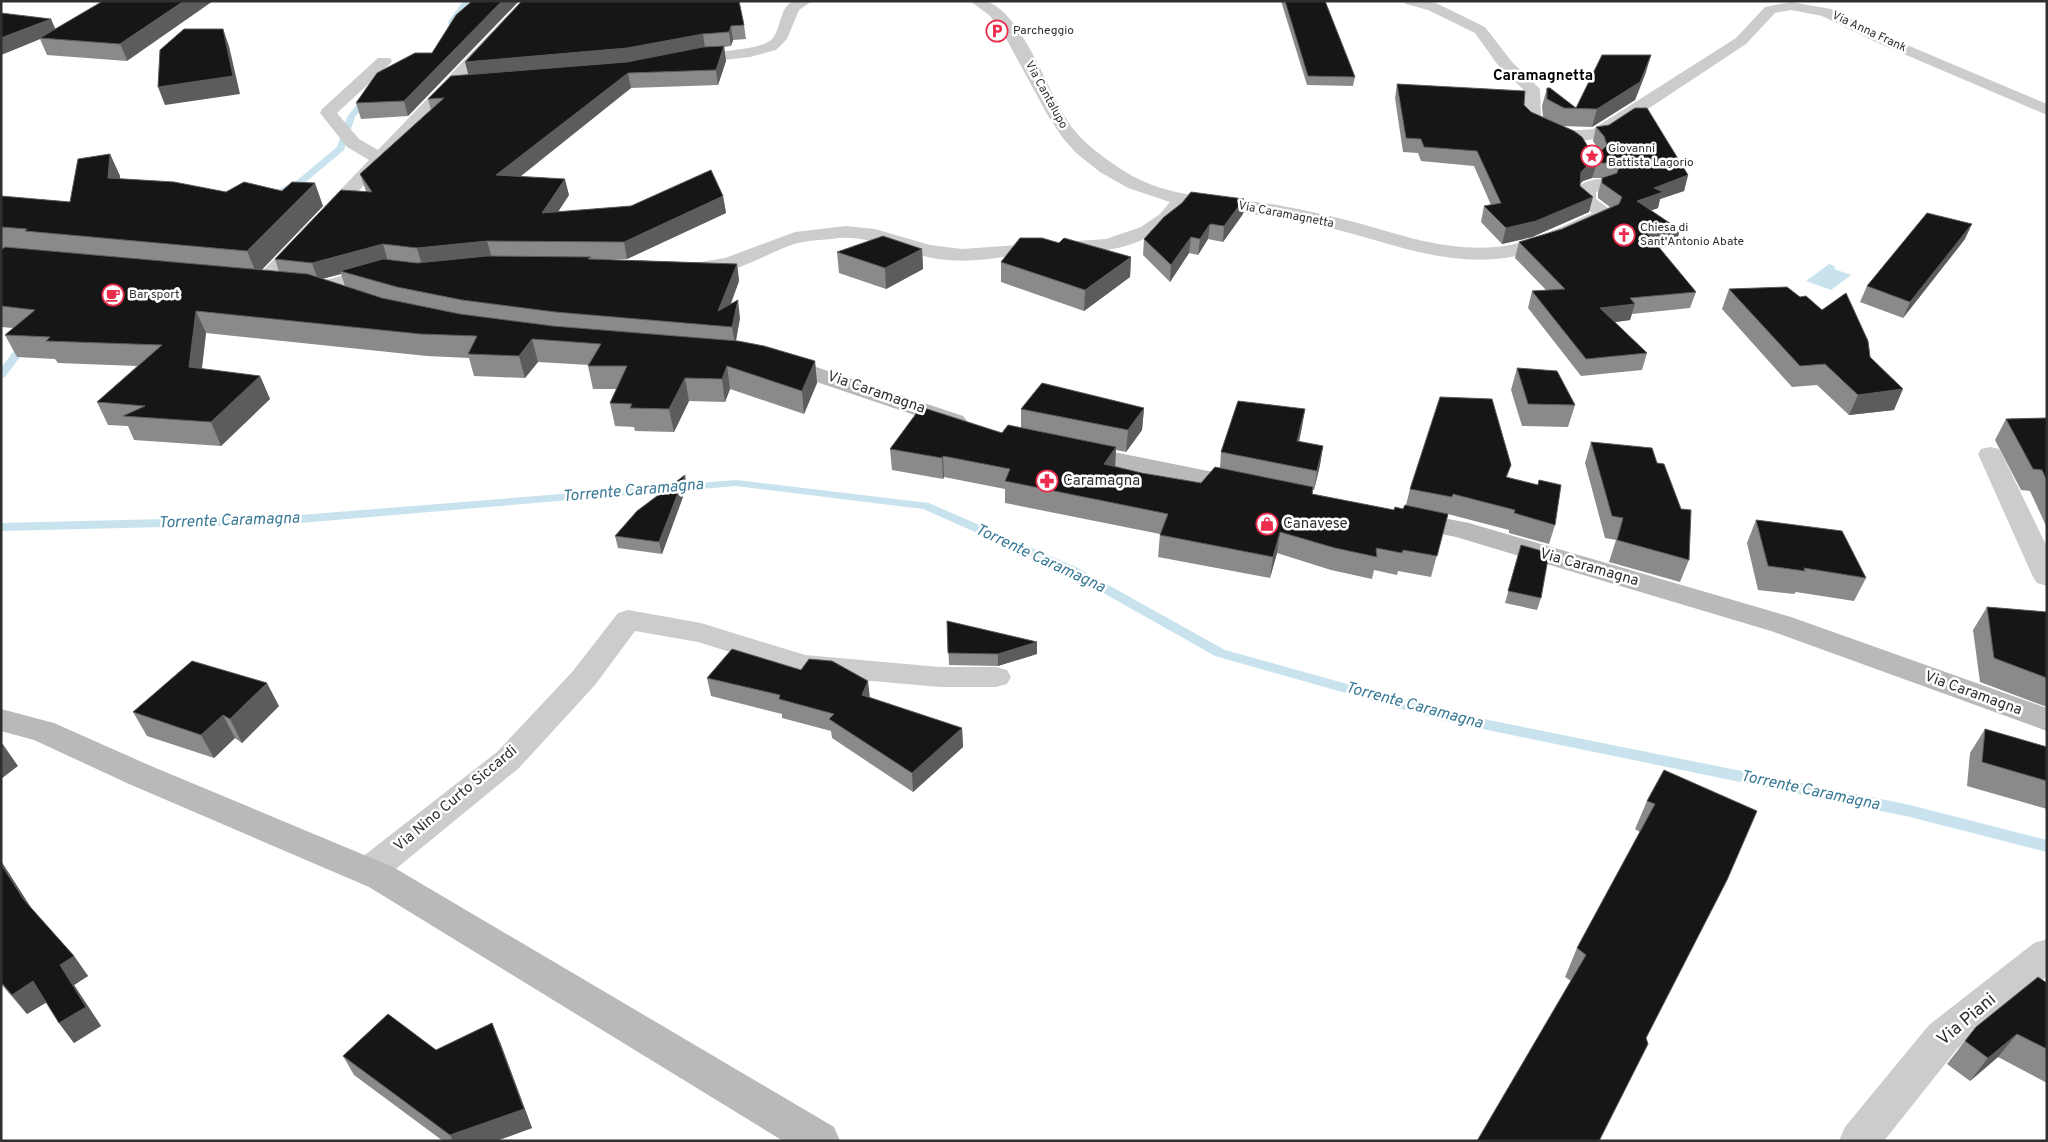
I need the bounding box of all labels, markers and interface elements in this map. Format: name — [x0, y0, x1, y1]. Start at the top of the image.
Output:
street label: Via Anna Frank — [1829, 8, 1909, 56]
parking icon: Parcheggio — [985, 19, 1009, 43]
place label: Parcheggio — [1013, 23, 1074, 39]
street label: Via Cantalupo — [1021, 58, 1071, 132]
district label: Caramagnetta — [1493, 67, 1593, 86]
place label: Giovanni Battista Lagorio — [1608, 141, 1694, 171]
place icon: Giovanni Battista Lagorio — [1580, 144, 1604, 168]
street label: Via Caramagnetta — [1237, 198, 1335, 232]
place label: Chiesa di Sant'Antonio Abate — [1640, 220, 1744, 250]
church icon: Chiesa di Sant'Antonio Abate — [1612, 223, 1636, 247]
cafe icon: Bar sport — [101, 283, 125, 307]
place label: Bar sport — [129, 287, 180, 303]
street label: Via Caramagna — [825, 367, 927, 419]
pharmacy icon: Caramagna — [1035, 469, 1059, 493]
place label: Caramagna — [1063, 472, 1140, 491]
water label: Torrente Caramagna — [562, 475, 705, 507]
water label: Torrente Caramagna — [158, 509, 301, 533]
shop icon: Canavese — [1255, 512, 1279, 536]
place label: Canavese — [1283, 515, 1348, 534]
water label: Torrente Caramagna — [972, 520, 1109, 598]
street label: Via Caramagna — [1537, 545, 1641, 591]
street label: Via Caramagna — [1922, 668, 2024, 720]
water label: Torrente Caramagna — [1343, 678, 1485, 734]
street label: Via Nino Curto Siccardi — [390, 742, 522, 856]
water label: Torrente Caramagna — [1739, 767, 1882, 816]
street label: Via Piani — [1933, 989, 2001, 1051]

